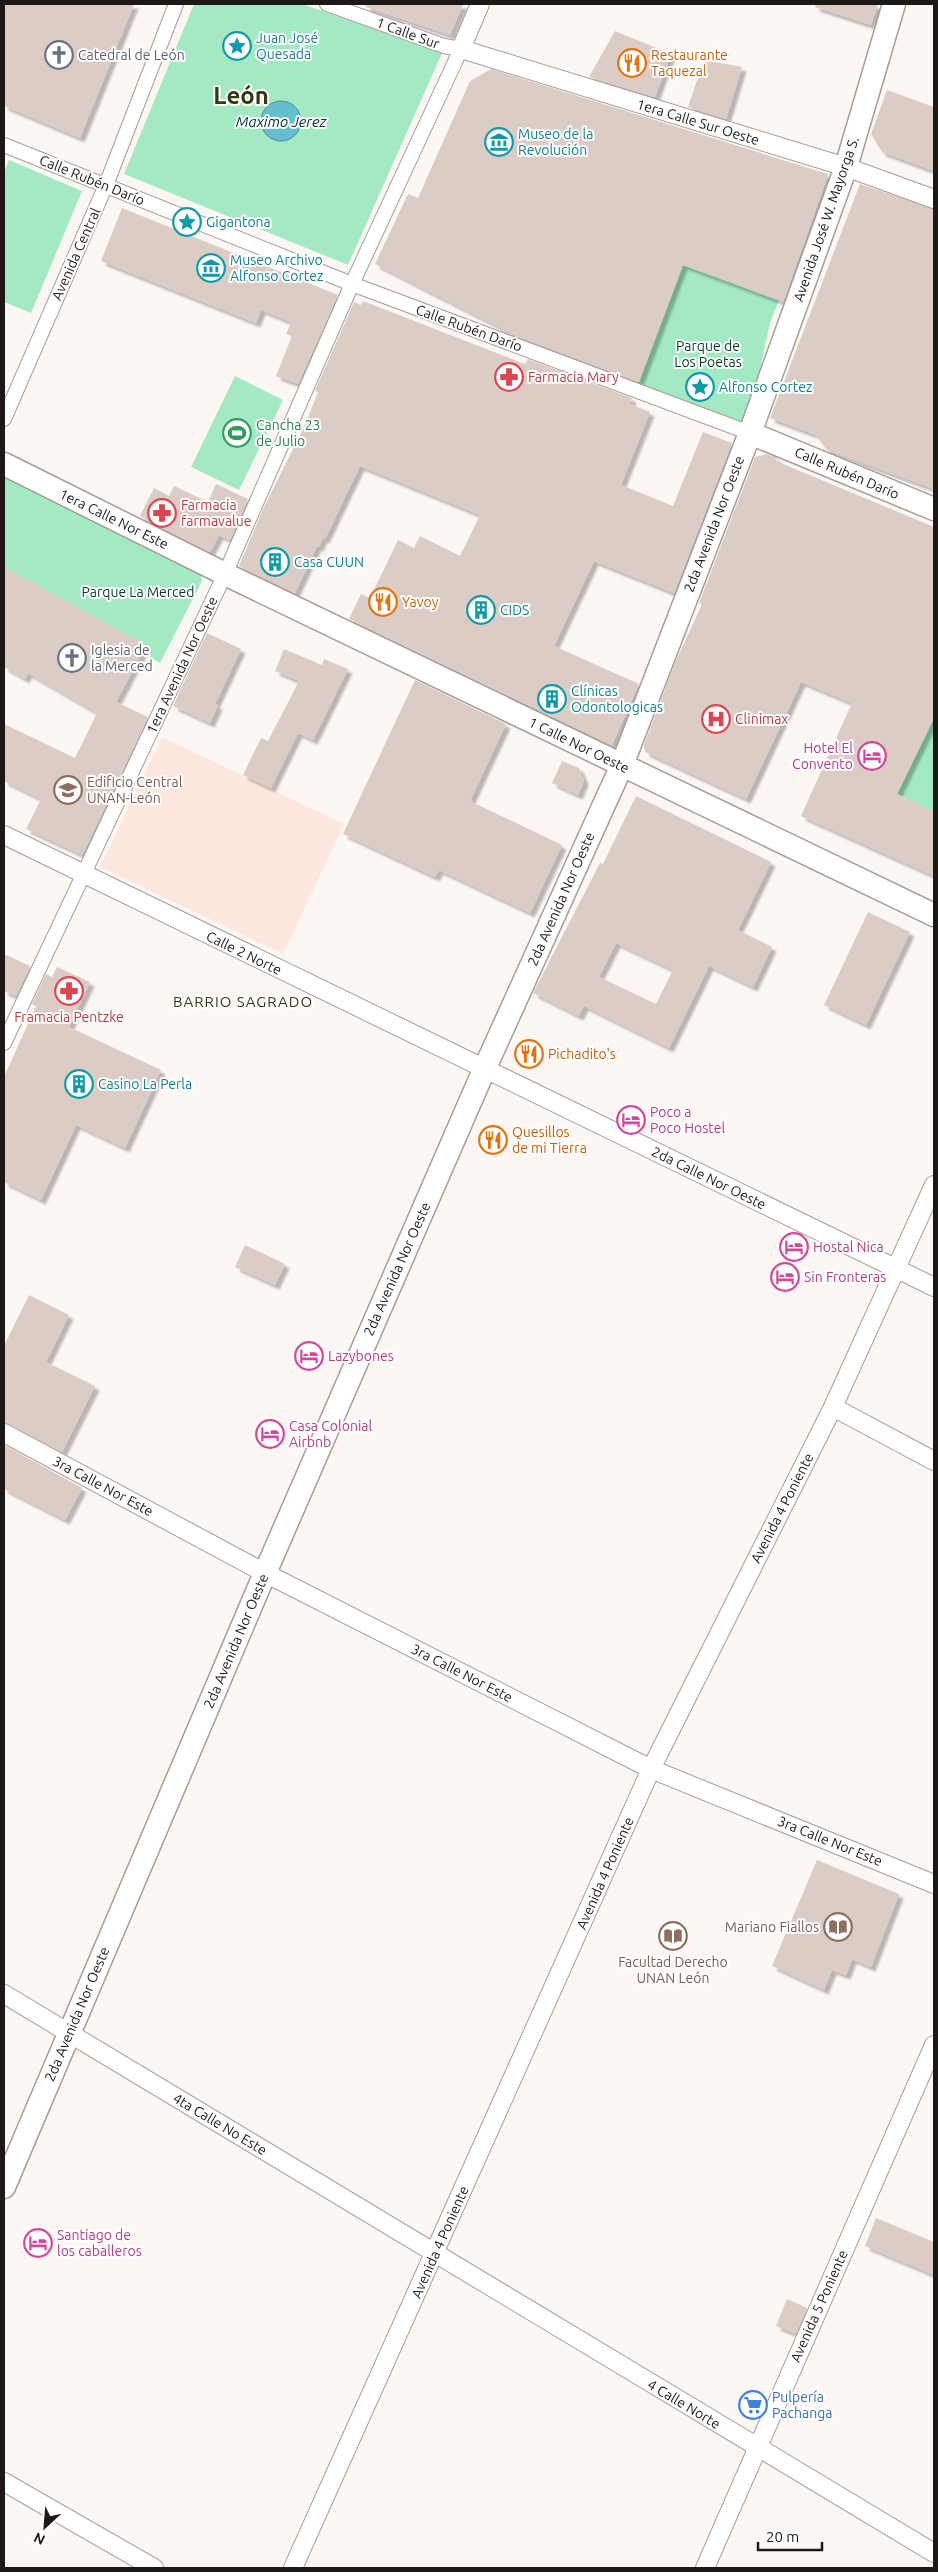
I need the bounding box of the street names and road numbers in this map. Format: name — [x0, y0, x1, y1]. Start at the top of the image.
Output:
street label: 1 Calle Sur — [374, 14, 442, 52]
street label: 1era Calle Sur Oeste — [635, 96, 761, 148]
street label: Avenida José W. Mayorga S. — [790, 134, 862, 304]
street label: Calle Rubén Darío — [37, 152, 147, 208]
street label: Avenida Central — [48, 205, 104, 303]
street label: Calle Rubén Darío — [414, 301, 524, 355]
street label: Calle Rubén Darío — [792, 444, 902, 502]
street label: 2da Avenida Nor Oeste — [681, 454, 747, 594]
street label: 1era Calle Nor Este — [57, 486, 171, 552]
street label: 1era Avenida Nor Oeste — [143, 594, 221, 736]
street label: 1 Calle Nor Oeste — [526, 714, 632, 776]
street label: 2da Avenida Nor Oeste — [524, 830, 598, 968]
street label: Calle 2 Norte — [204, 928, 284, 978]
street label: 2da Calle Nor Oeste — [649, 1143, 769, 1213]
street label: 2da Avenida Nor Oeste — [360, 1200, 434, 1338]
street label: Avenida 4 Poniente — [747, 1450, 817, 1566]
street label: 3ra Calle Nor Este — [50, 1453, 156, 1519]
street label: 2da Avenida Nor Oeste — [200, 1571, 272, 1711]
street label: 3ra Calle Nor Este — [409, 1641, 515, 1705]
street label: 3ra Calle Nor Este — [775, 1813, 885, 1869]
street label: Avenida 4 Poniente — [573, 1814, 637, 1932]
street label: 2da Avenida Nor Oeste — [41, 1944, 113, 2084]
street label: 4ta Calle No Este — [170, 2090, 270, 2158]
street label: Avenida 4 Poniente — [408, 2183, 472, 2301]
street label: Avenida 5 Poniente — [787, 2247, 851, 2365]
street label: 4 Calle Norte — [645, 2376, 723, 2432]

